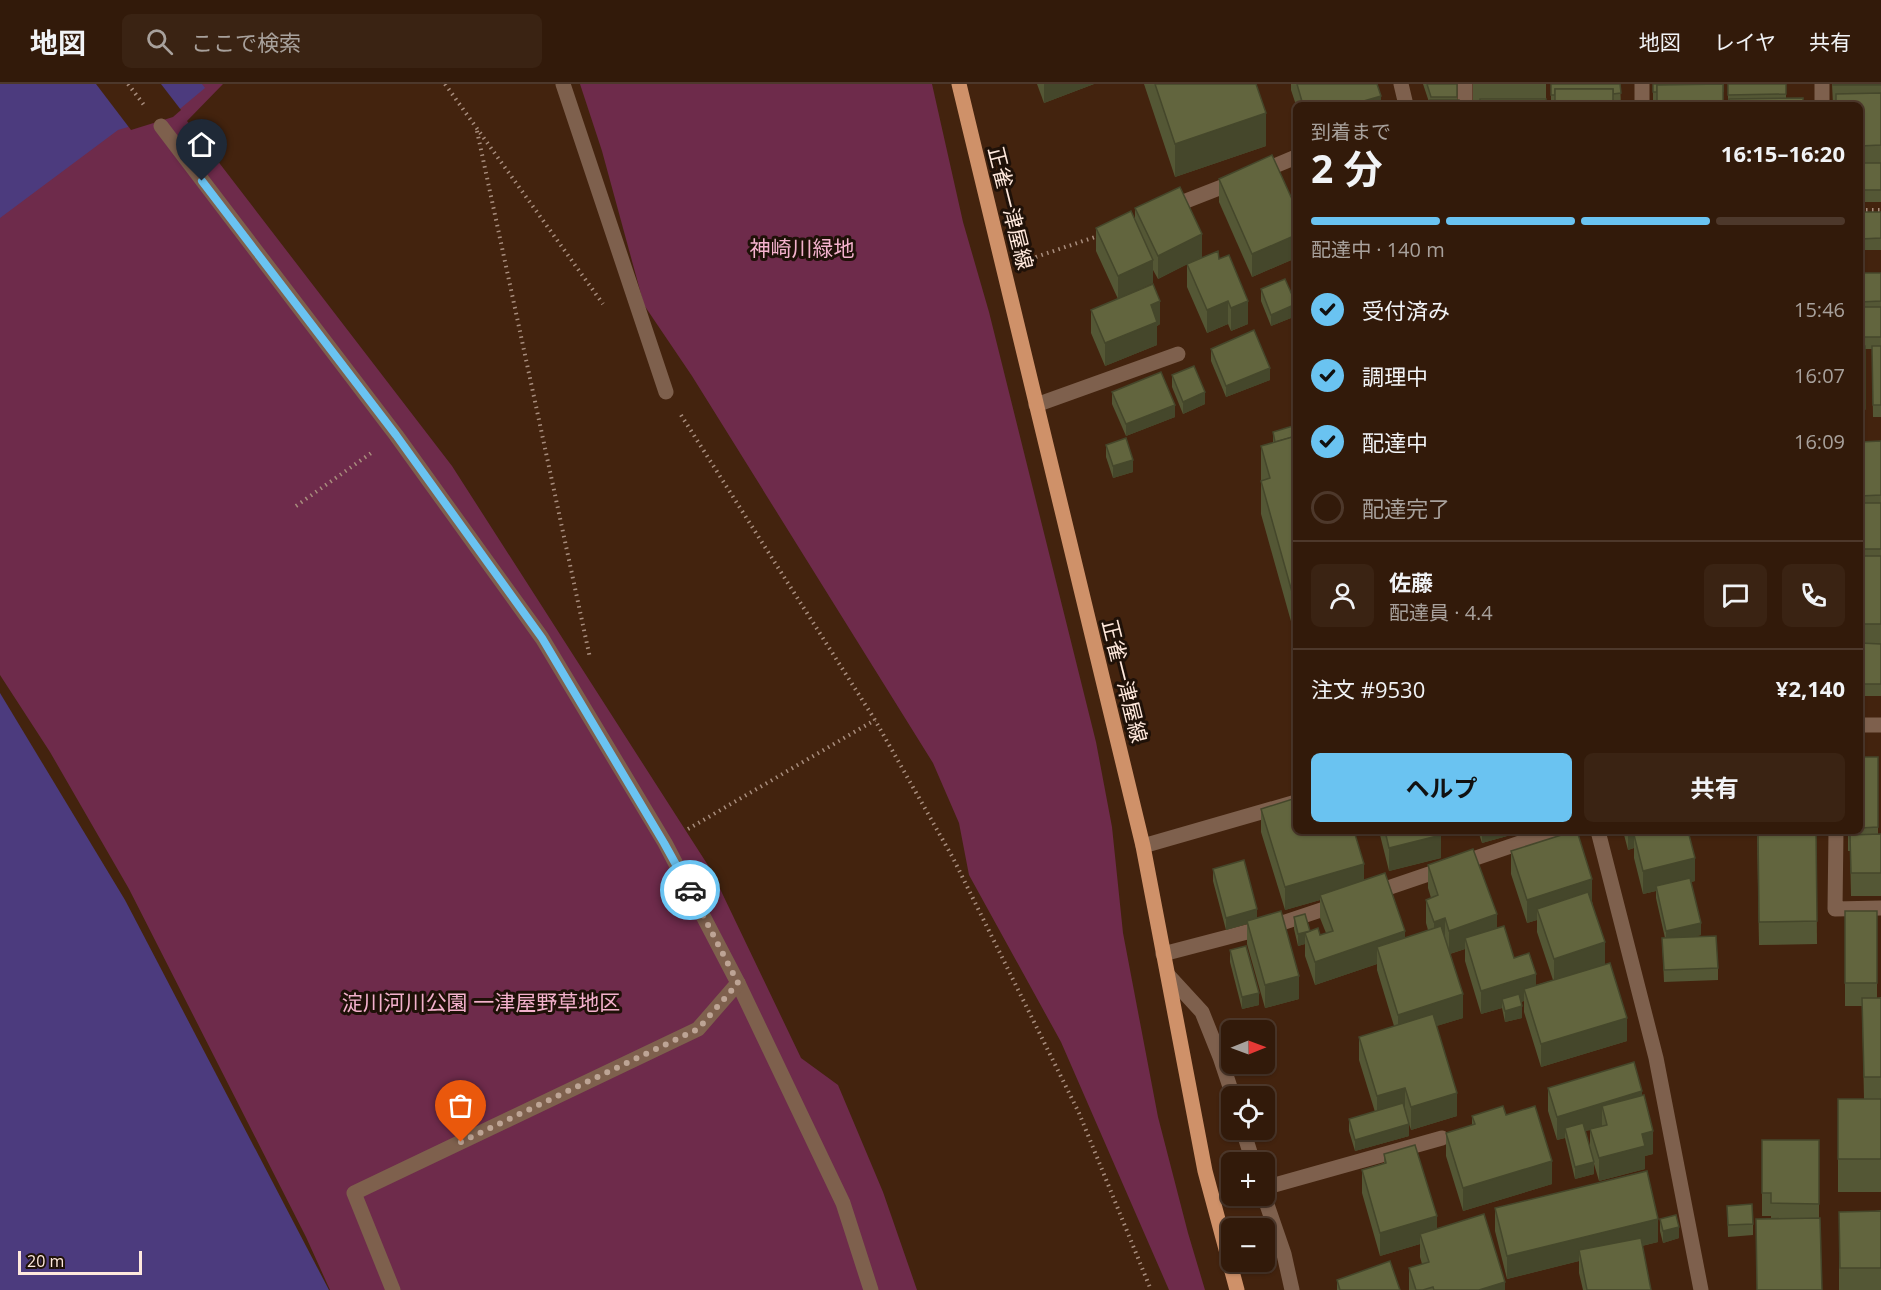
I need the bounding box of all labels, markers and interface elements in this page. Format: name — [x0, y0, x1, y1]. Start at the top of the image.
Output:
search box — [122, 14, 542, 68]
text: 地図 — [30, 23, 86, 61]
icon: search — [143, 25, 176, 58]
text: ここで検索 — [191, 27, 301, 57]
text: 地図 — [1639, 28, 1681, 56]
text: レイヤ — [1714, 28, 1776, 56]
text: 共有 — [1809, 28, 1851, 56]
text: 到着まで — [1311, 118, 1391, 145]
pin — [176, 119, 227, 181]
icon: home — [185, 128, 218, 161]
text: 16:15–16:20 — [1721, 138, 1845, 168]
text: 2 分 — [1311, 141, 1382, 194]
street label: 正雀一津屋線 — [982, 143, 1040, 273]
park label: 神崎川緑地 — [750, 234, 855, 262]
text: 配達中 · 140 m — [1311, 236, 1445, 263]
icon: check — [1311, 293, 1344, 326]
text: 受付済み — [1362, 295, 1450, 325]
text: 15:46 — [1794, 296, 1845, 323]
icon: check — [1311, 359, 1344, 392]
text: 調理中 — [1362, 361, 1428, 391]
text: 16:07 — [1794, 362, 1845, 389]
icon: check — [1311, 425, 1344, 458]
text: 配達中 — [1362, 427, 1428, 457]
text: 16:09 — [1794, 428, 1845, 455]
text: 配達完了 — [1362, 493, 1450, 523]
button: person — [1311, 564, 1374, 627]
button: chat — [1704, 564, 1767, 627]
button: phone — [1782, 564, 1845, 627]
text: 佐藤 — [1389, 567, 1433, 597]
text: 配達員 · 4.4 — [1389, 599, 1493, 626]
street label: 正雀一津屋線 — [1096, 616, 1154, 746]
text: ¥2,140 — [1776, 673, 1845, 703]
text: 注文 #9530 — [1311, 674, 1425, 704]
button: ヘルプ — [1311, 753, 1572, 822]
button: 共有 — [1584, 753, 1845, 822]
courier — [660, 860, 720, 920]
icon: car — [674, 874, 707, 907]
park label: 淀川河川公園 一津屋野草地区 — [342, 988, 620, 1016]
north arrow — [1221, 1020, 1275, 1074]
map controls — [1221, 1020, 1275, 1272]
pin — [435, 1080, 486, 1142]
button: locate — [1221, 1086, 1275, 1140]
icon: bag — [444, 1089, 477, 1122]
button: + — [1221, 1152, 1275, 1206]
button: − — [1221, 1218, 1275, 1272]
scale bar — [18, 1248, 142, 1276]
text: 20 m — [27, 1250, 64, 1272]

